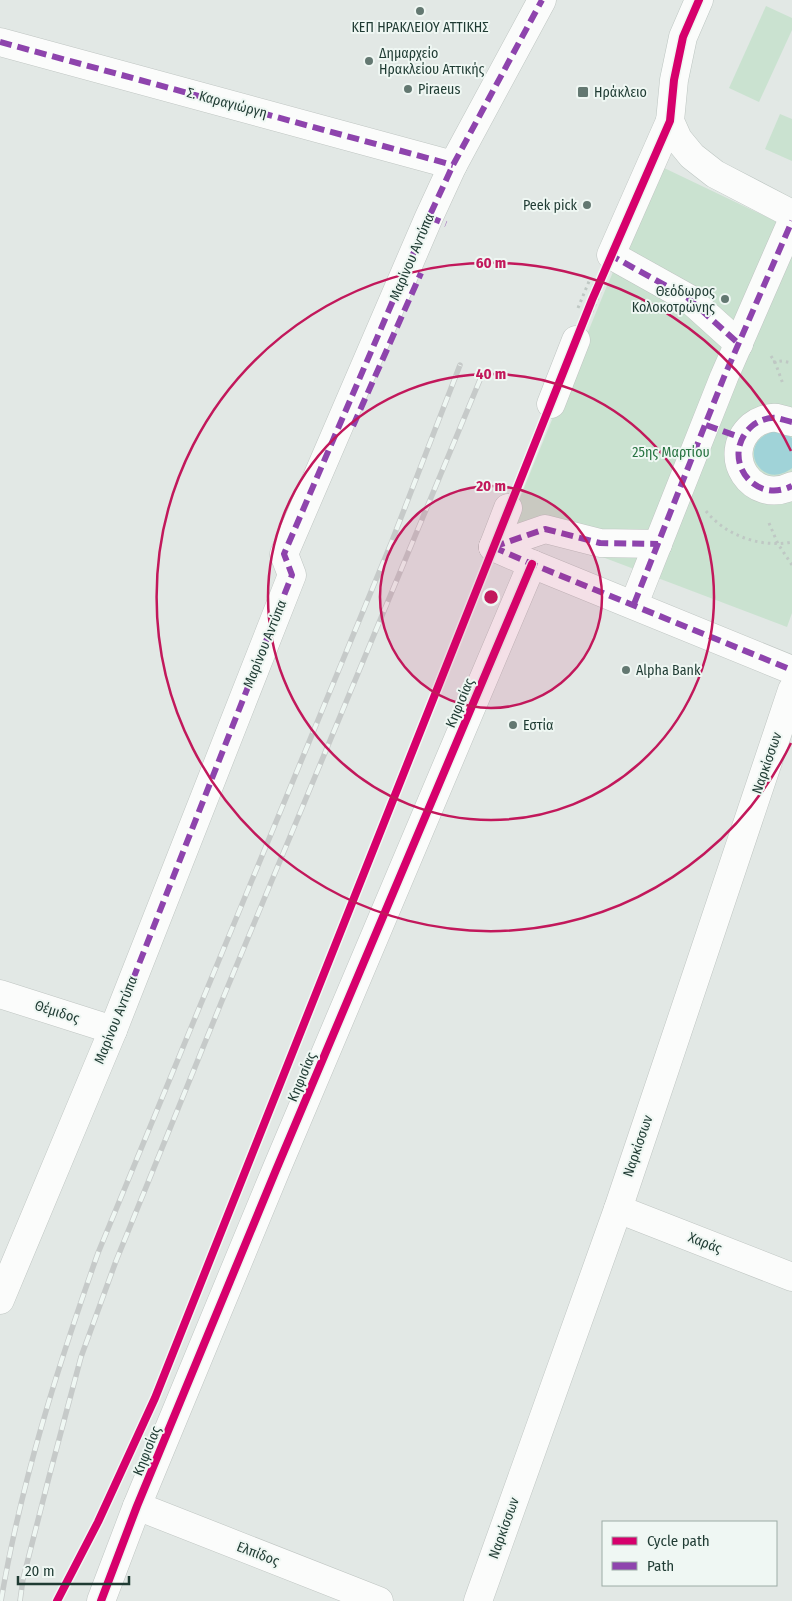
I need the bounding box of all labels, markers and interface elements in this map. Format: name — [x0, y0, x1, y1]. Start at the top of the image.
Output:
marker: ΚΕΠ ΗΡΑΚΛΕΙΟΥ ΑΤΤΙΚΗΣ — [414, 5, 426, 17]
place label: ΚΕΠ ΗΡΑΚΛΕΙΟΥ ΑΤΤΙΚΗΣ — [351, 19, 489, 36]
place label: Δημαρχείο Ηρακλείου Αττικής — [379, 45, 485, 78]
marker: Δημαρχείο Ηρακλείου Αττικής — [363, 55, 375, 67]
place label: Piraeus — [418, 81, 460, 98]
marker: Piraeus — [402, 83, 414, 95]
street label: Σ. Καραγιώργη — [185, 84, 269, 122]
place label: Ηράκλειο — [594, 84, 647, 101]
marker: Ηράκλειο — [576, 85, 590, 99]
place label: Peek pick — [523, 197, 577, 214]
marker: Peek pick — [581, 199, 593, 211]
street label: Μαρίνου Αντύπα — [386, 211, 438, 303]
text: 60 m — [476, 254, 506, 272]
place label: Θεόδωρος Κολοκοτρώνης — [632, 283, 715, 316]
marker: Θεόδωρος Κολοκοτρώνης — [719, 293, 731, 305]
text: 40 m — [476, 365, 506, 383]
park label: 25ης Μαρτίου — [632, 444, 710, 461]
text: 20 m — [475, 477, 506, 495]
centre of rings — [482, 588, 500, 606]
street label: Μαρίνου Αντύπα — [240, 597, 290, 691]
place label: Alpha Bank — [636, 662, 701, 679]
marker: Alpha Bank — [620, 664, 632, 676]
street label: Κηφισίας — [442, 676, 478, 730]
place label: Εστία — [523, 717, 554, 734]
marker: Εστία — [507, 719, 519, 731]
street label: Ναρκίσσων — [749, 730, 785, 796]
street label: Μαρίνου Αντύπα — [91, 973, 141, 1067]
street label: Θέμιδος — [32, 997, 82, 1027]
street label: Κηφισίας — [284, 1050, 320, 1104]
street label: Ναρκίσσων — [620, 1113, 656, 1179]
street label: Χαράς — [686, 1229, 724, 1257]
street label: Κηφισίας — [129, 1424, 165, 1478]
street label: Ναρκίσσων — [485, 1495, 523, 1561]
legend — [602, 1521, 777, 1586]
text: Cycle path — [647, 1532, 710, 1550]
street label: Ελπίδος — [234, 1538, 282, 1570]
scale bar — [18, 1554, 129, 1586]
text: Path — [647, 1557, 674, 1575]
text: 20 m — [25, 1562, 55, 1580]

